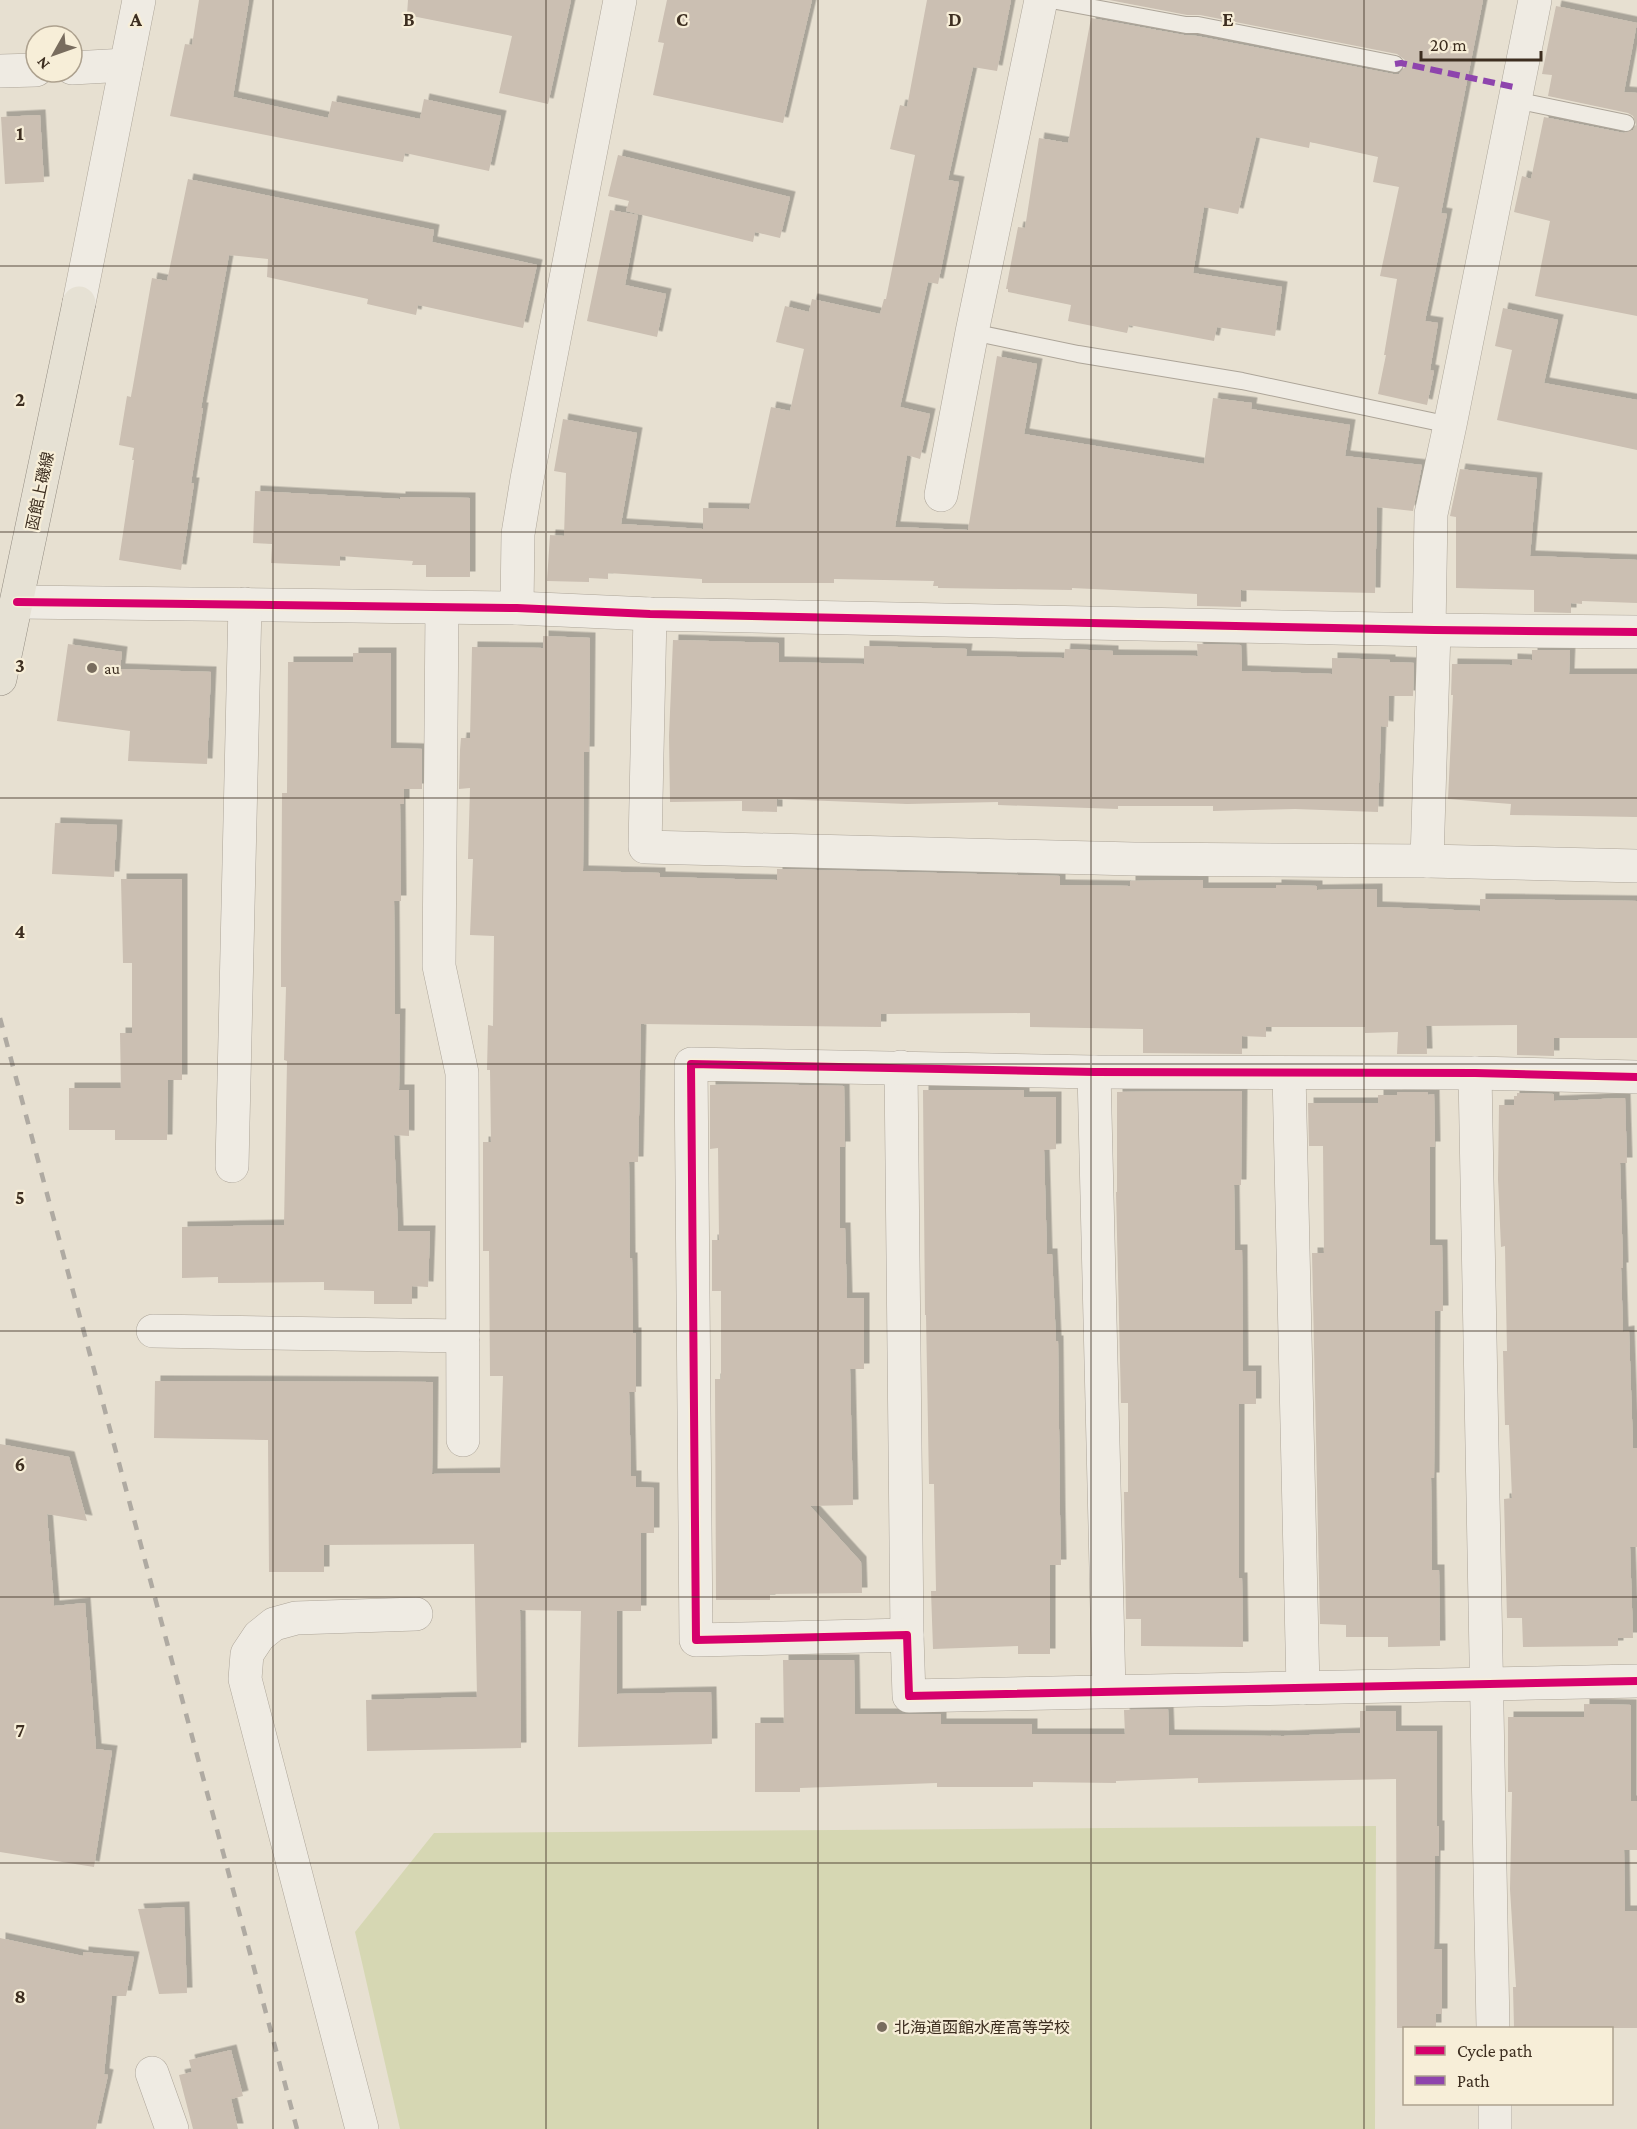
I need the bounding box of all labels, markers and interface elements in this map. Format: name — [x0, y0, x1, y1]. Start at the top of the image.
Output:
text: A — [129, 8, 143, 30]
text: B — [403, 8, 415, 30]
text: C — [676, 8, 688, 30]
text: D — [948, 8, 962, 30]
text: E — [1222, 8, 1234, 30]
north arrow — [24, 24, 84, 84]
scale bar — [1421, 24, 1541, 62]
text: 20 m — [1430, 35, 1467, 55]
text: N — [33, 54, 53, 73]
text: 1 — [16, 122, 24, 144]
text: 2 — [15, 388, 25, 410]
street label: 函館上磯線 — [23, 450, 57, 532]
text: 3 — [15, 654, 25, 676]
place label: au — [104, 660, 120, 677]
marker: au — [85, 661, 99, 675]
text: 4 — [15, 920, 26, 942]
text: 5 — [15, 1186, 25, 1208]
text: 6 — [15, 1453, 25, 1475]
text: 7 — [15, 1719, 25, 1741]
text: 8 — [14, 1985, 26, 2007]
place label: 北海道函館水産高等学校 — [894, 2019, 1070, 2036]
marker: 北海道函館水産高等学校 — [875, 2020, 889, 2034]
legend — [1403, 2027, 1613, 2105]
text: Cycle path — [1457, 2041, 1533, 2061]
text: Path — [1457, 2071, 1490, 2091]

